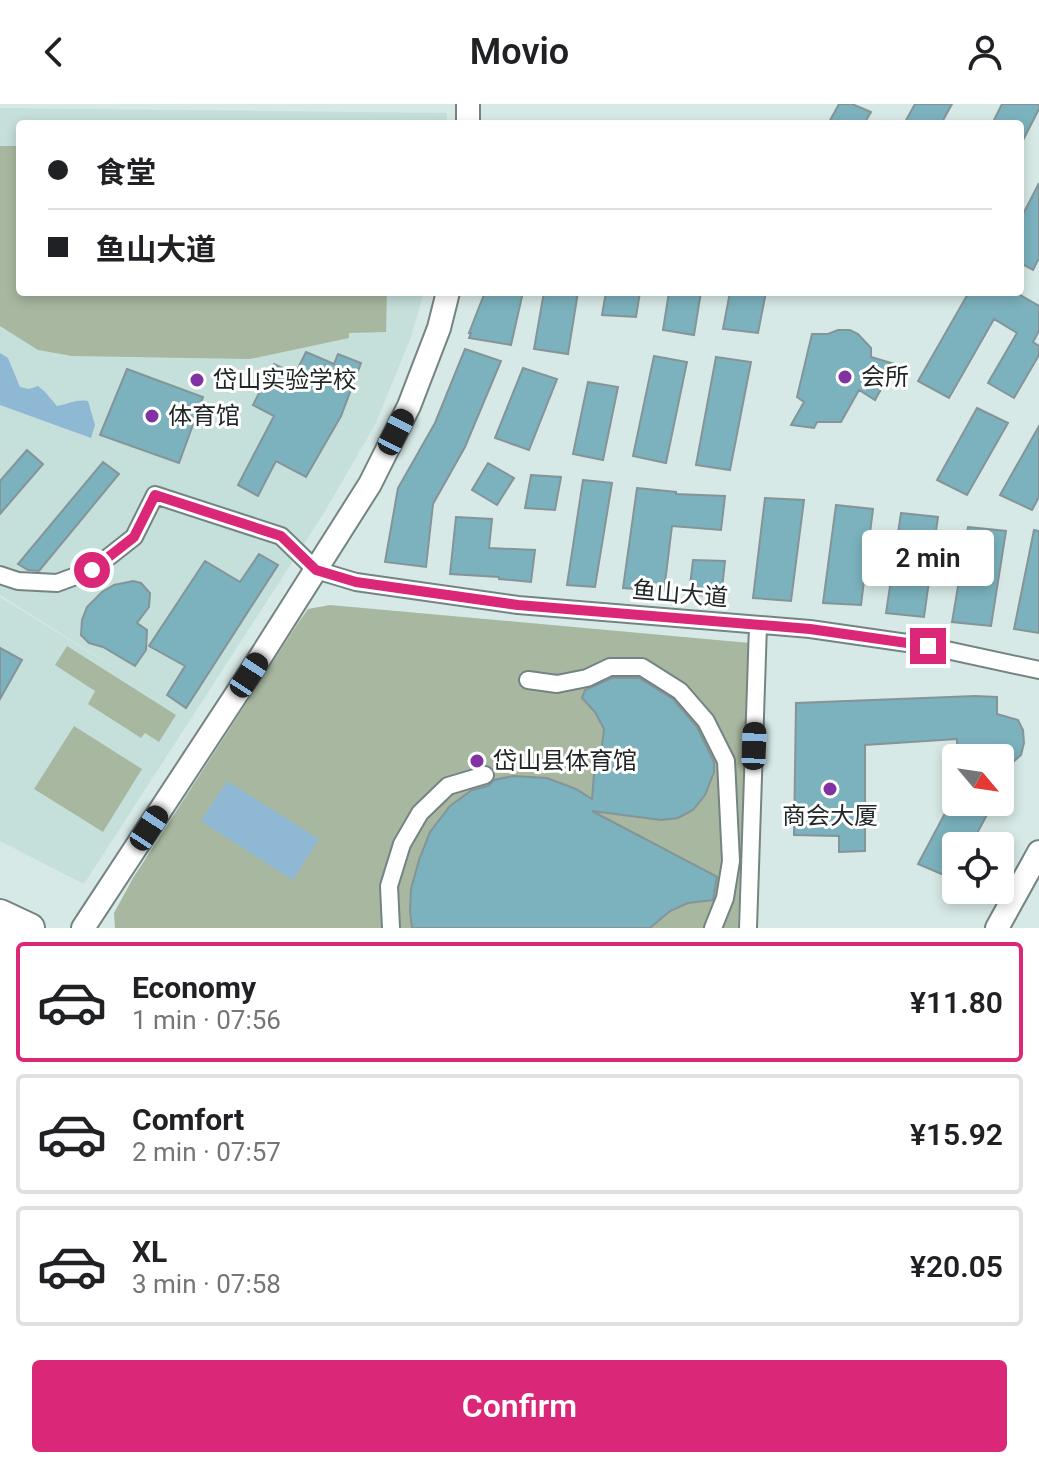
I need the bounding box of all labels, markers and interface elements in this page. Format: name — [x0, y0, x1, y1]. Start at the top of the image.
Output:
icon: back — [32, 30, 76, 74]
icon: person — [963, 30, 1007, 74]
text: Movio — [470, 31, 569, 73]
text: 食堂 — [96, 155, 156, 190]
text: 鱼山大道 — [96, 232, 216, 267]
place label: 会所 — [861, 363, 909, 391]
place label: 岱山实验学校 — [213, 366, 357, 394]
marker: 会所 — [836, 368, 854, 386]
marker: 岱山实验学校 — [188, 371, 206, 389]
place label: 体育馆 — [168, 402, 240, 430]
car — [374, 405, 418, 459]
marker: 体育馆 — [143, 407, 161, 425]
callout: 2 min — [862, 530, 994, 586]
text: 2 min — [895, 543, 961, 573]
route start — [74, 552, 110, 588]
street label: 鱼山大道 — [631, 576, 729, 612]
route end — [910, 628, 946, 664]
car — [226, 648, 272, 702]
car — [741, 722, 767, 770]
north arrow — [942, 744, 1014, 816]
map controls — [942, 744, 1014, 904]
place label: 岱山县体育馆 — [493, 747, 637, 775]
marker: 岱山县体育馆 — [468, 752, 486, 770]
marker: 商会大厦 — [821, 780, 839, 798]
car — [126, 801, 172, 855]
place label: 商会大厦 — [782, 802, 878, 830]
button: locate — [942, 832, 1014, 904]
icon: car — [36, 966, 108, 1038]
text: Economy — [132, 970, 256, 1005]
text: ¥11.80 — [910, 985, 1003, 1020]
text: 1 min · 07:56 — [132, 1005, 281, 1035]
icon: car — [36, 1098, 108, 1170]
text: Comfort — [132, 1102, 244, 1137]
text: ¥15.92 — [910, 1117, 1003, 1152]
text: 2 min · 07:57 — [132, 1137, 281, 1167]
icon: car — [36, 1230, 108, 1302]
text: XL — [132, 1234, 167, 1269]
text: ¥20.05 — [910, 1249, 1003, 1284]
text: 3 min · 07:58 — [132, 1269, 281, 1299]
button: Confirm — [32, 1360, 1007, 1452]

